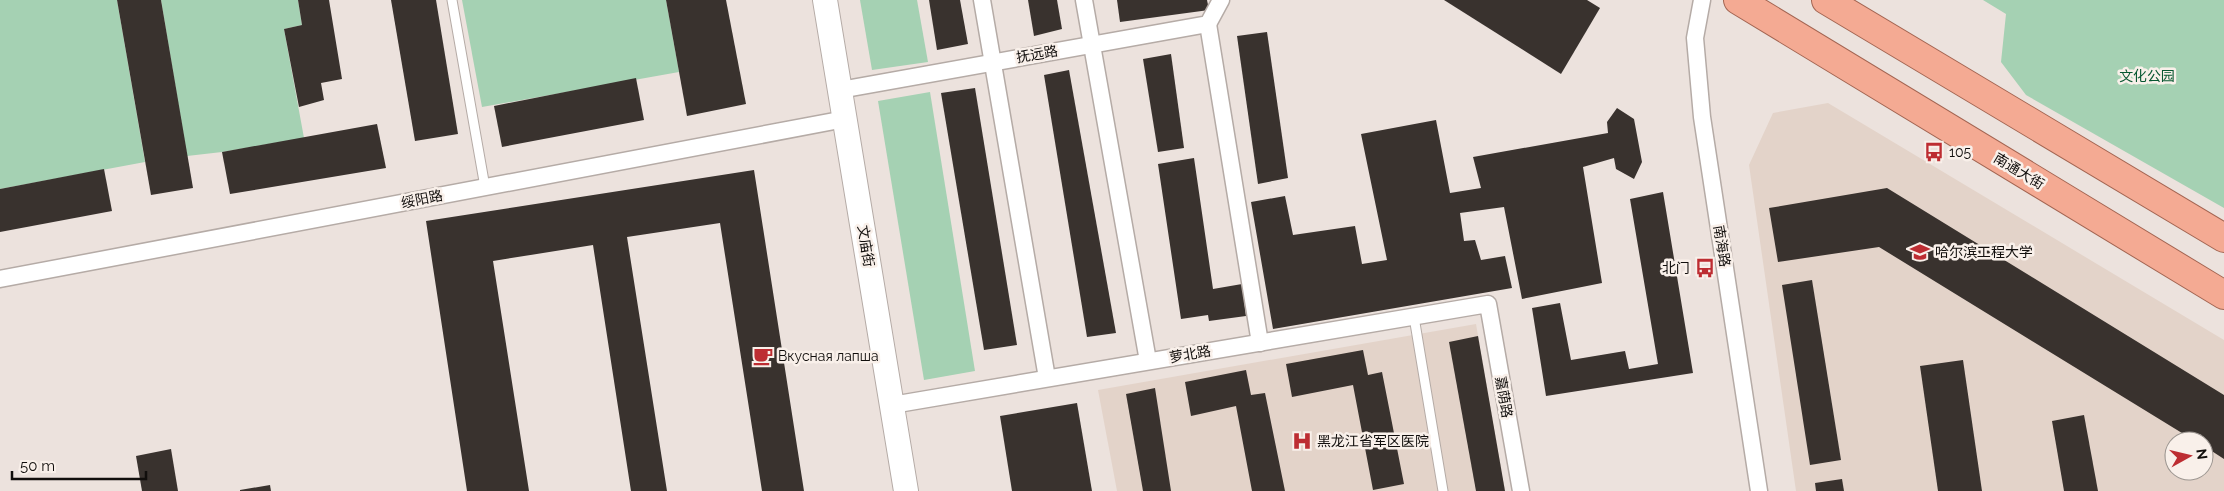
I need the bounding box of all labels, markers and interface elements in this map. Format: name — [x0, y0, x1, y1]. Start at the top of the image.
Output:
street label: 抚远路 — [1015, 42, 1059, 66]
park label: 文化公园 — [2119, 68, 2175, 84]
bus stop icon: 105 — [1923, 141, 1945, 163]
place label: 105 — [1949, 144, 1972, 160]
street label: 南通大街 — [1991, 150, 2047, 192]
street label: 绥阳路 — [400, 187, 444, 211]
street label: 文庙街 — [855, 224, 877, 268]
street label: 南海路 — [1711, 224, 1733, 268]
school or university icon: 哈尔滨工程大学 — [1909, 241, 1931, 263]
place label: 哈尔滨工程大学 — [1935, 244, 2033, 260]
bus stop icon: 北门 — [1694, 257, 1716, 279]
place label: 北门 — [1662, 260, 1690, 276]
street label: 萝北路 — [1168, 342, 1212, 366]
cafe icon: Вкусная лапша — [752, 345, 774, 367]
place label: Вкусная лапша — [778, 348, 879, 364]
street label: 嘉荫路 — [1492, 375, 1516, 419]
hospital icon: 黑龙江省军区医院 — [1291, 430, 1313, 452]
north arrow — [2164, 431, 2214, 481]
place label: 黑龙江省军区医院 — [1317, 433, 1429, 449]
scale bar — [12, 448, 146, 480]
text: N — [2193, 448, 2211, 461]
text: 50 m — [20, 457, 55, 475]

